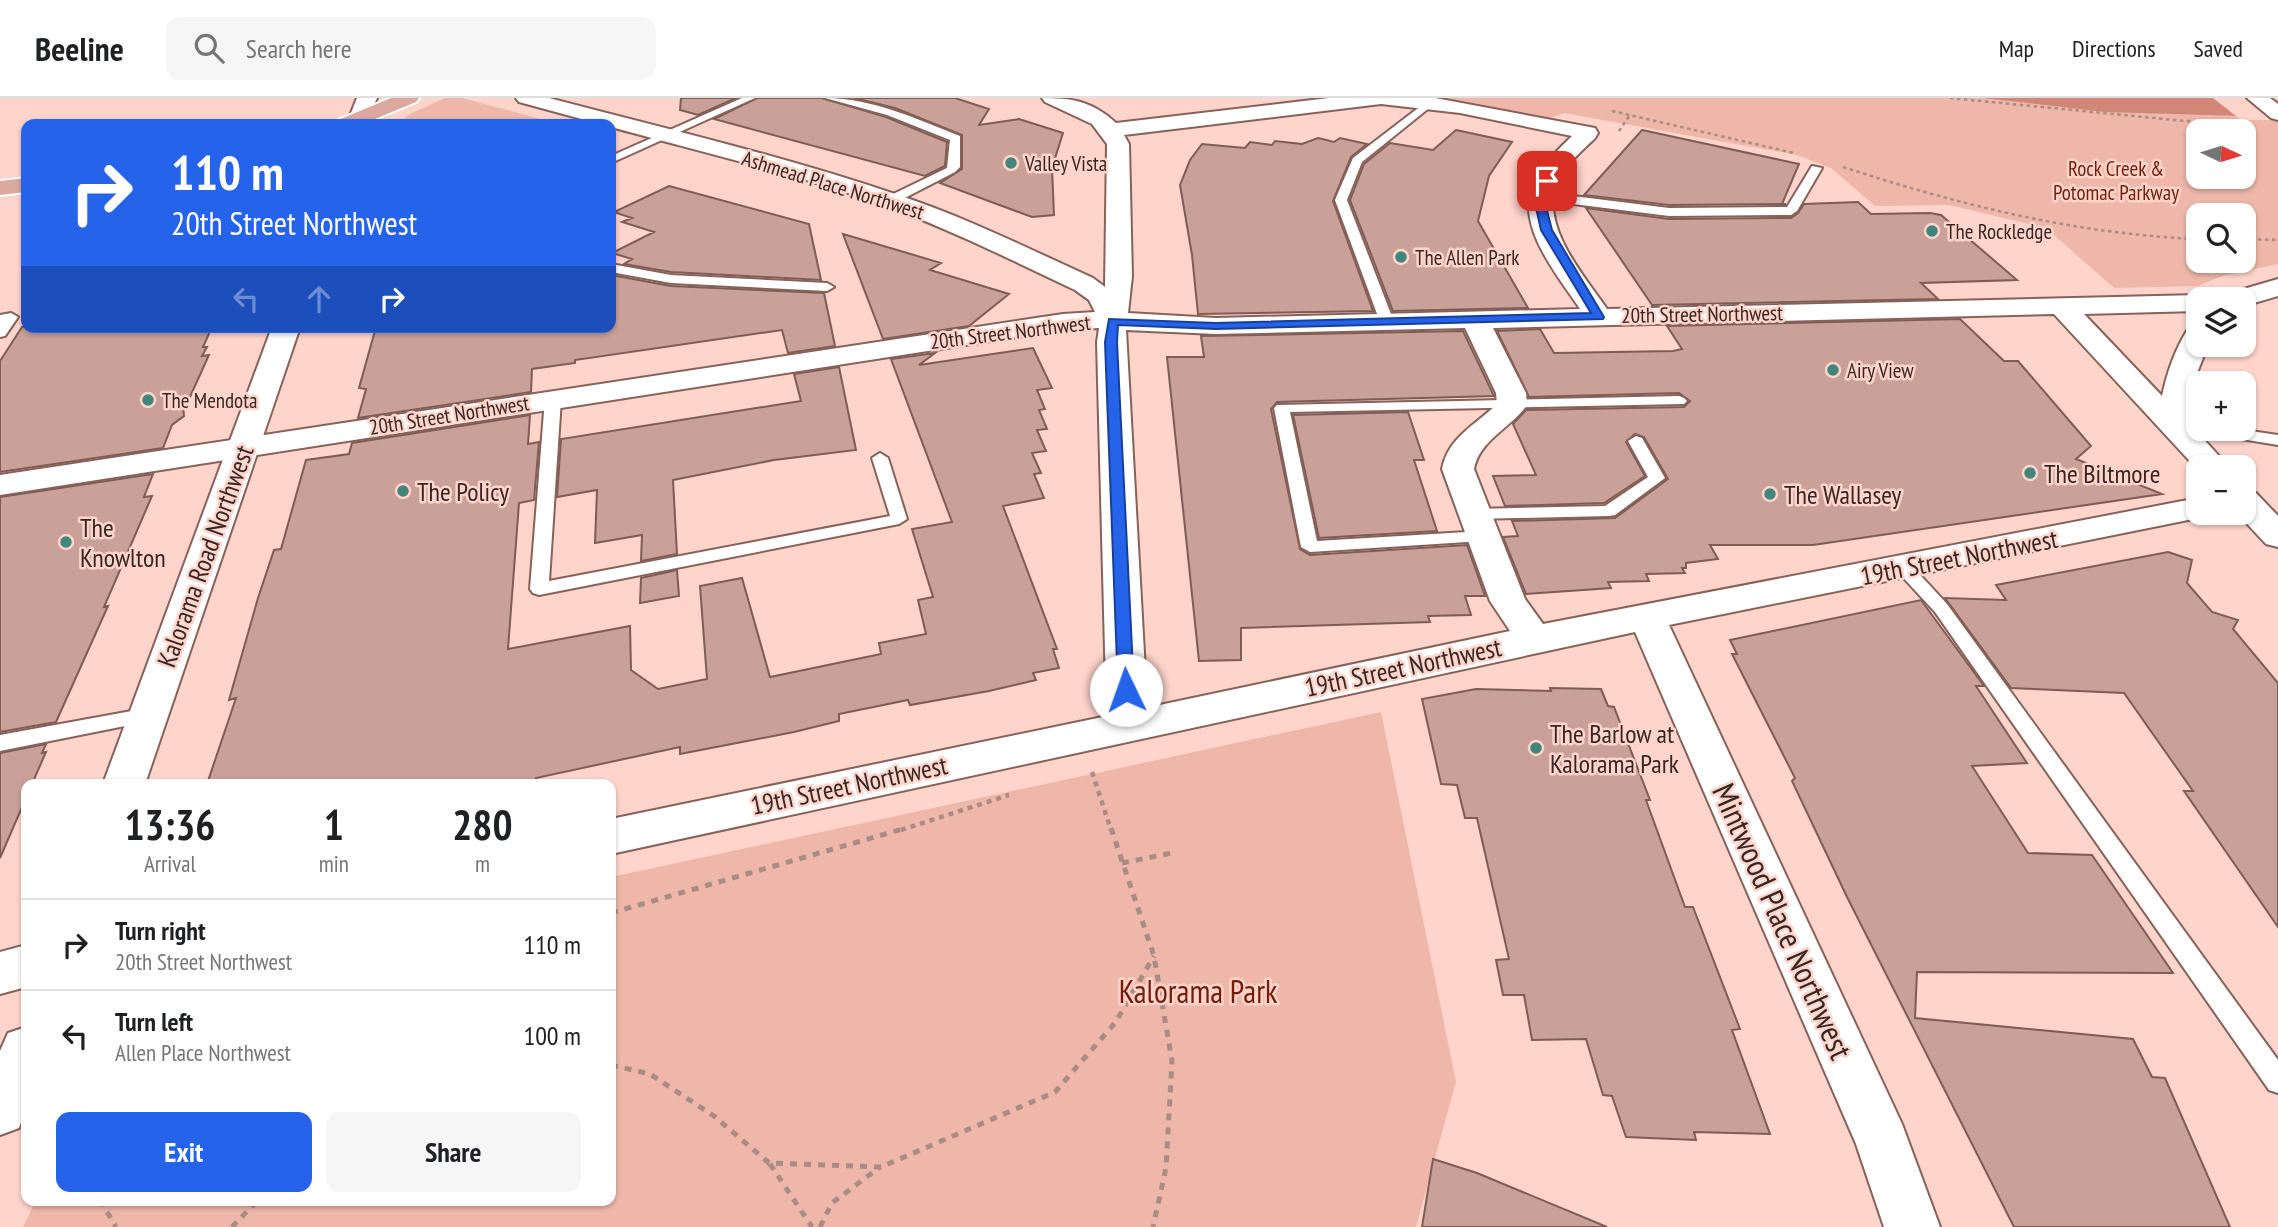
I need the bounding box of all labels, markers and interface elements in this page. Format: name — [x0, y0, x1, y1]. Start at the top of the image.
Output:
search box — [166, 17, 656, 80]
text: Beeline — [35, 27, 124, 70]
icon: search — [190, 29, 228, 67]
text: Search here — [246, 32, 351, 65]
text: Map — [1999, 33, 2034, 64]
text: Directions — [2072, 33, 2156, 64]
text: Saved — [2194, 33, 2243, 64]
north arrow — [2186, 119, 2256, 189]
map controls — [2186, 119, 2256, 525]
text: 110 m — [171, 140, 284, 204]
street label: Ashmead Place Northwest — [739, 144, 928, 226]
icon: right — [56, 147, 147, 238]
place label: Valley Vista — [1024, 150, 1107, 177]
pin — [1517, 151, 1577, 211]
marker: Valley Vista — [1003, 155, 1019, 171]
park label: Rock Creek & Potomac Parkway — [2053, 155, 2179, 206]
icon: arrive — [1528, 162, 1566, 200]
text: 20th Street Northwest — [171, 202, 417, 244]
button: search — [2186, 203, 2256, 273]
place label: The Rockledge — [1946, 218, 2052, 245]
marker: The Rockledge — [1924, 223, 1940, 239]
place label: The Allen Park — [1415, 244, 1519, 271]
marker: The Allen Park — [1393, 249, 1409, 265]
icon: left — [227, 280, 265, 318]
icon: ahead — [300, 280, 338, 318]
icon: right — [373, 280, 411, 318]
button: layers — [2186, 287, 2256, 357]
street label: 20th Street Northwest — [1621, 299, 1783, 329]
street label: 20th Street Northwest — [928, 309, 1092, 355]
place label: Airy View — [1847, 357, 1914, 384]
marker: Airy View — [1825, 362, 1841, 378]
button: + — [2186, 371, 2256, 441]
place label: The Mendota — [162, 387, 257, 414]
street label: 20th Street Northwest — [367, 389, 531, 441]
marker: The Mendota — [140, 392, 156, 408]
street label: Kalorama Road Northwest — [150, 441, 260, 671]
button: − — [2186, 455, 2256, 525]
place label: The Biltmore — [2044, 457, 2160, 490]
marker: The Biltmore — [2022, 465, 2038, 481]
place label: The Policy — [417, 475, 509, 508]
place label: The Wallasey — [1784, 478, 1901, 511]
marker: The Policy — [395, 483, 411, 499]
marker: The Wallasey — [1762, 486, 1778, 502]
place label: The Knowlton — [80, 511, 166, 574]
street label: 19th Street Northwest — [1858, 522, 2060, 592]
marker: The Knowlton — [58, 534, 74, 550]
street label: 19th Street Northwest — [1302, 630, 1504, 704]
position arrow — [1089, 653, 1163, 727]
place label: The Barlow at Kalorama Park — [1550, 717, 1679, 780]
marker: The Barlow at Kalorama Park — [1528, 740, 1544, 756]
street label: 19th Street Northwest — [748, 748, 950, 822]
street label: Mintwood Place Northwest — [1703, 777, 1863, 1066]
text: 13:36 — [124, 797, 215, 852]
text: 1 — [324, 797, 344, 852]
text: 280 — [452, 797, 513, 852]
text: Arrival — [144, 849, 196, 878]
text: min — [319, 849, 349, 878]
text: m — [475, 849, 490, 878]
text: Turn right — [115, 914, 206, 947]
icon: right — [56, 926, 94, 964]
text: 110 m — [523, 928, 581, 961]
text: 20th Street Northwest — [115, 947, 292, 976]
park label: Kalorama Park — [1119, 970, 1278, 1012]
text: Turn left — [115, 1005, 193, 1038]
icon: left — [56, 1017, 94, 1055]
text: 100 m — [523, 1019, 581, 1052]
text: Allen Place Northwest — [115, 1038, 291, 1067]
button: Exit — [56, 1112, 312, 1192]
button: Share — [326, 1112, 581, 1192]

